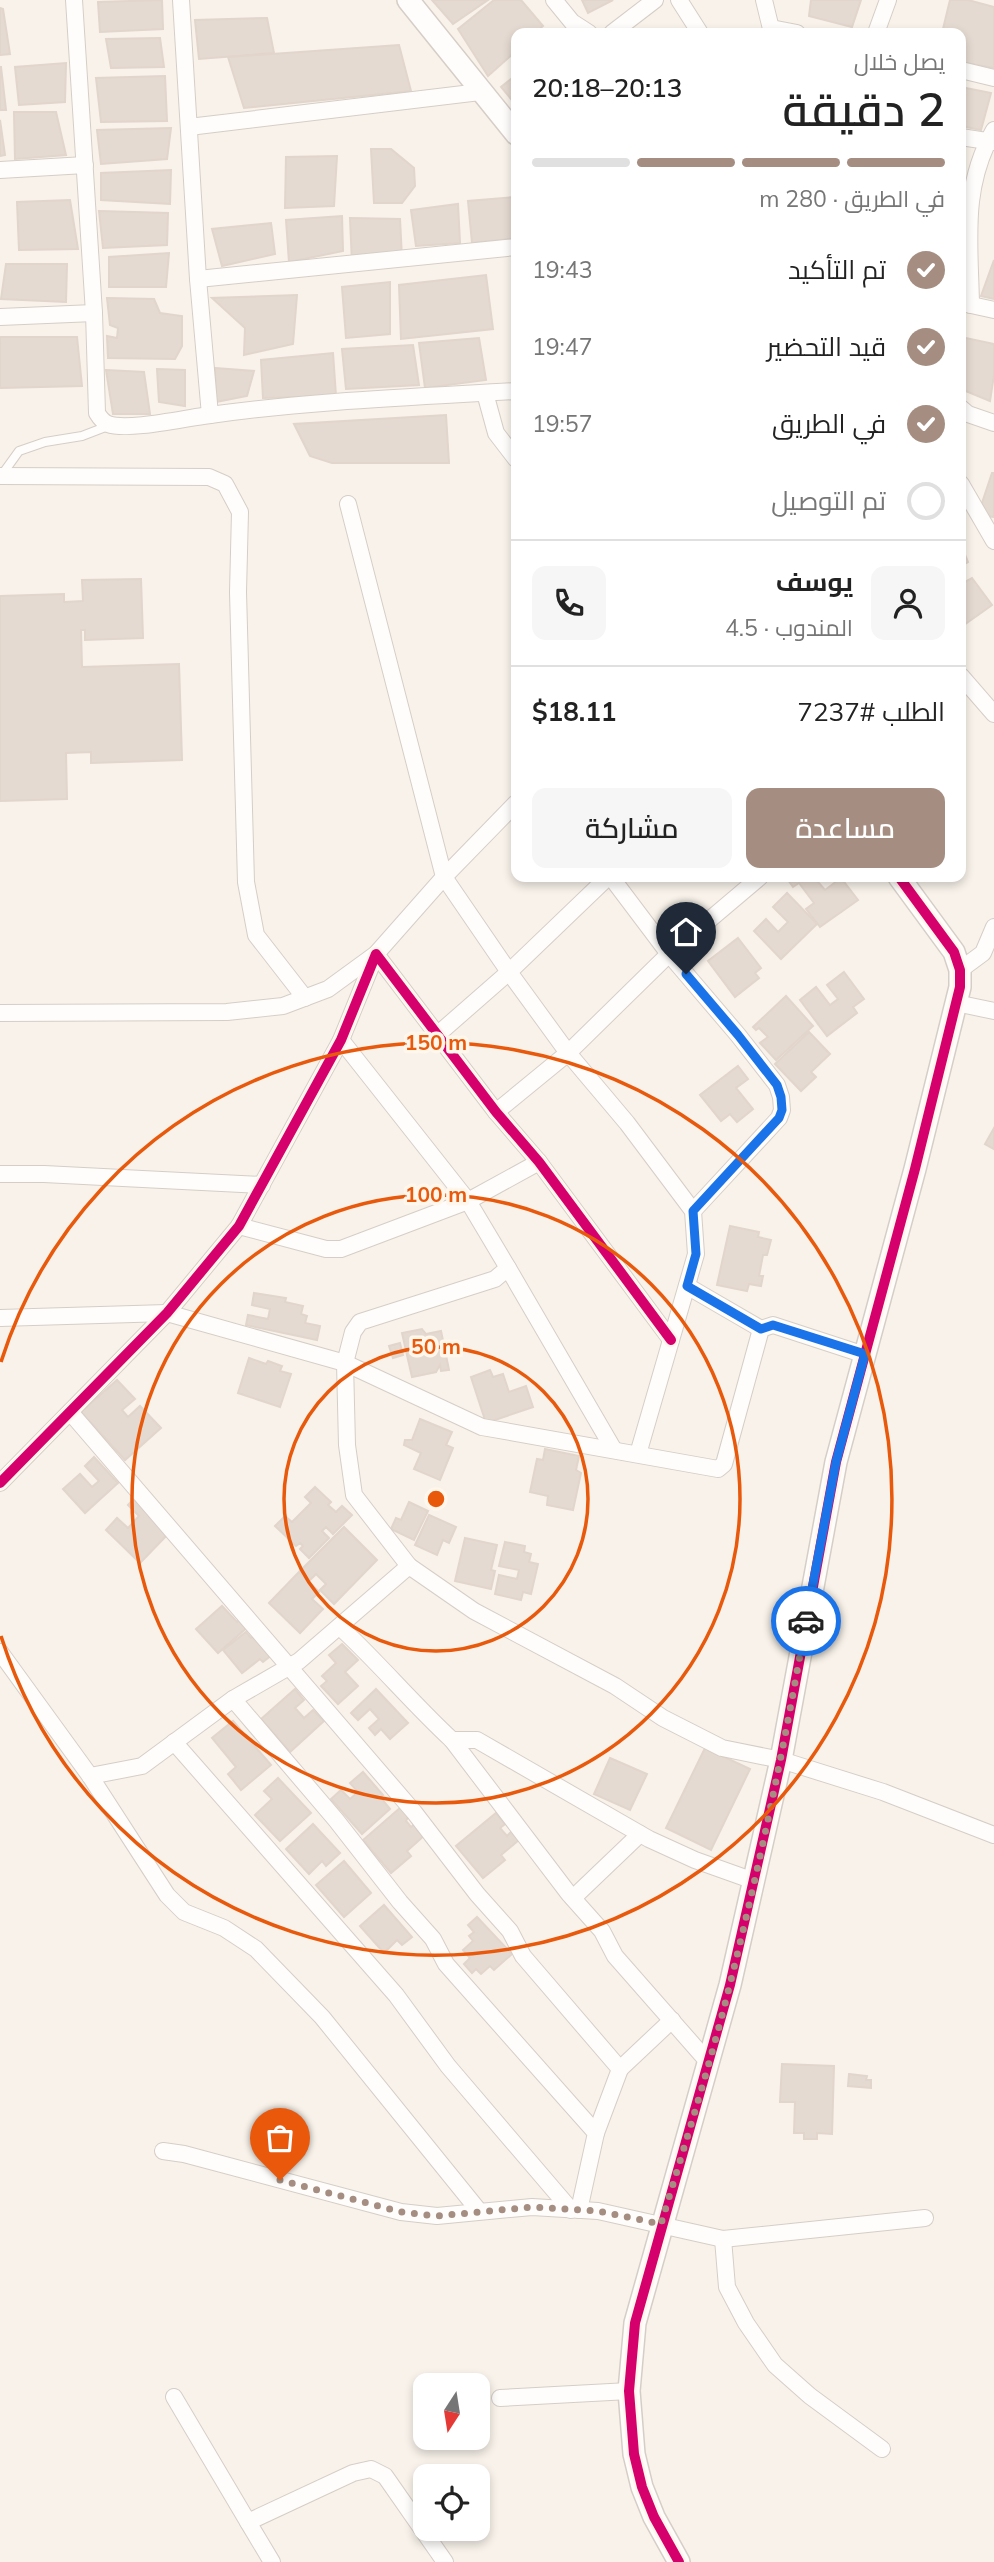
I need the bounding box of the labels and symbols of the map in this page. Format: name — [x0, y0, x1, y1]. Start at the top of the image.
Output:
pin — [656, 902, 716, 974]
text: 150 m — [405, 1029, 467, 1055]
text: 100 m — [405, 1181, 467, 1207]
text: 50 m — [411, 1333, 461, 1359]
centre of rings — [424, 1487, 448, 1511]
courier — [771, 1586, 841, 1656]
pin — [250, 2108, 310, 2180]
north arrow — [413, 2373, 490, 2450]

